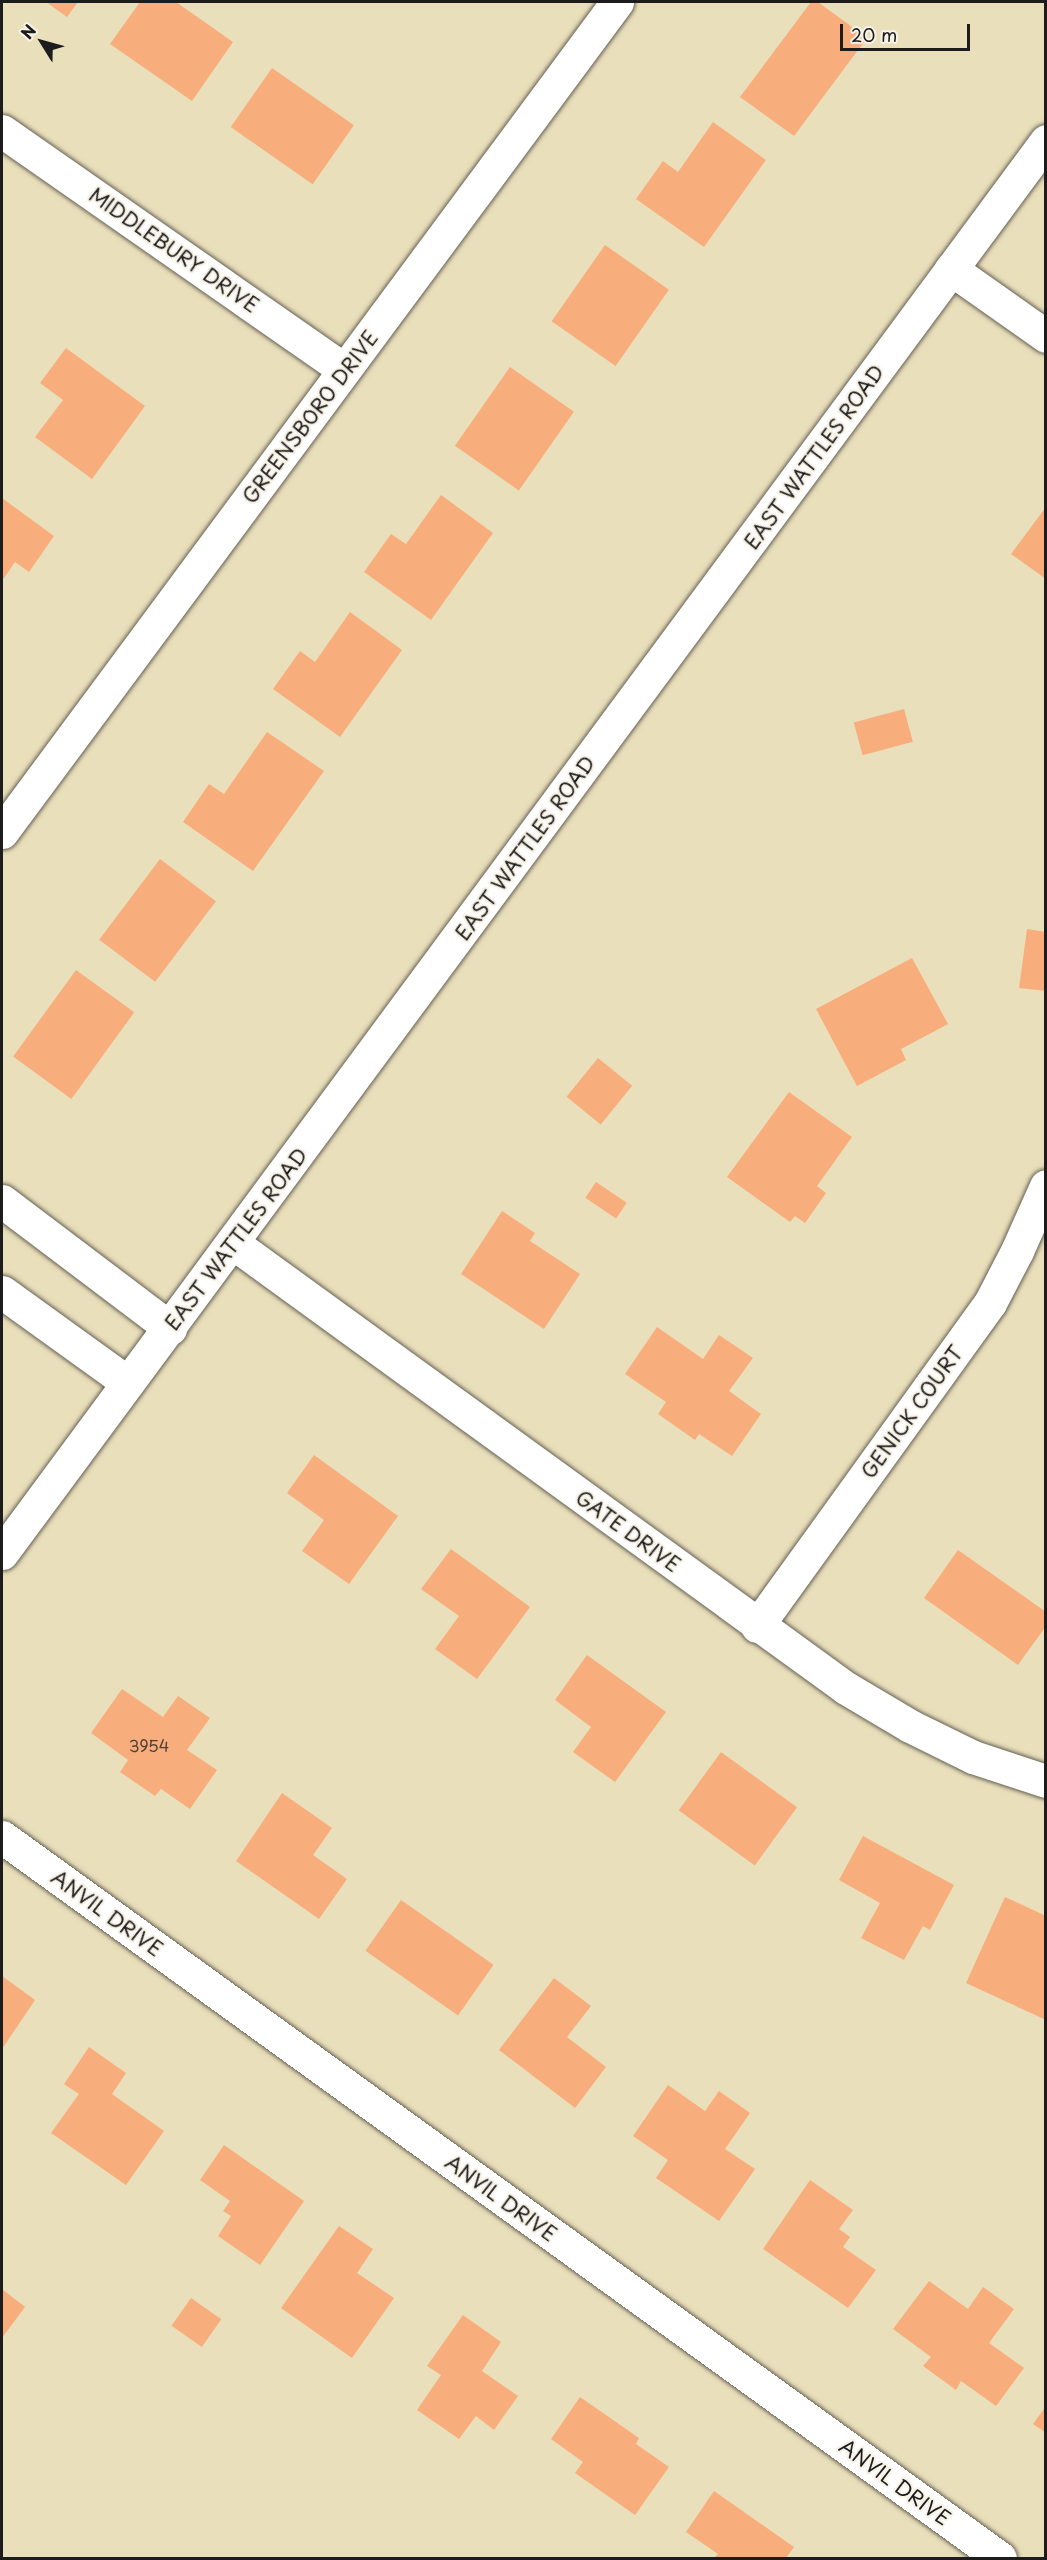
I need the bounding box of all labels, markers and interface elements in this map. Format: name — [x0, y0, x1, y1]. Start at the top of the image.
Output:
north arrow — [12, 12, 72, 72]
scale bar — [843, 12, 974, 50]
text: N — [14, 19, 41, 43]
text: 20 m — [851, 21, 897, 48]
street label: MIDDLEBURY DRIVE — [84, 182, 264, 318]
street label: GREENSBORO DRIVE — [237, 326, 383, 508]
street label: EAST WATTLES ROAD — [739, 360, 889, 554]
street label: EAST WATTLES ROAD — [450, 751, 600, 945]
street label: EAST WATTLES ROAD — [159, 1143, 313, 1335]
street label: GENICK COURT — [855, 1340, 969, 1484]
street label: GATE DRIVE — [571, 1485, 685, 1577]
house number: 3954 — [129, 1735, 169, 1755]
street label: ANVIL DRIVE — [47, 1865, 167, 1961]
street label: ANVIL DRIVE — [441, 2150, 561, 2246]
street label: ANVIL DRIVE — [835, 2434, 955, 2530]

